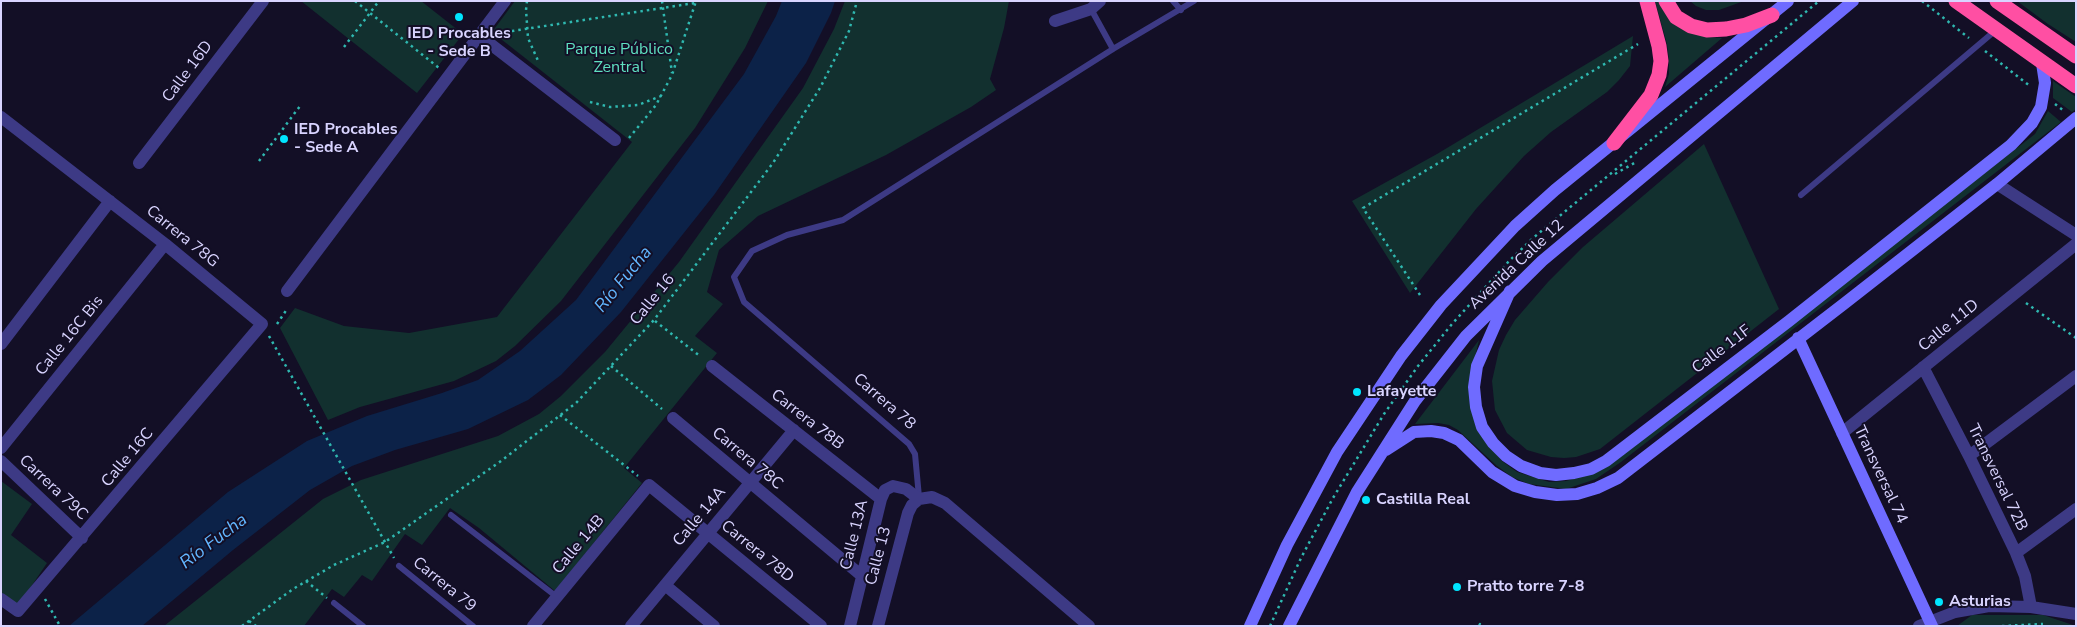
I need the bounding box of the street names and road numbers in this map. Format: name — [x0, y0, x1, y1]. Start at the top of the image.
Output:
street label: Calle 16D — [159, 37, 217, 107]
street label: Carrera 78G — [142, 202, 222, 272]
street label: Avenida Calle 12 — [1466, 216, 1568, 314]
street label: Calle 16 — [627, 271, 679, 329]
street label: Calle 16C Bis — [32, 292, 108, 380]
street label: Calle 11D — [1915, 296, 1983, 356]
street label: Calle 11F — [1689, 322, 1755, 378]
street label: Carrera 78 — [849, 370, 919, 434]
street label: Carrera 78B — [767, 386, 847, 454]
street label: Transversal 72B — [1963, 421, 2031, 535]
street label: Transversal 74 — [1849, 423, 1911, 527]
street label: Carrera 78C — [707, 424, 787, 494]
street label: Calle 16C — [98, 425, 158, 491]
street label: Carrera 79C — [15, 451, 91, 525]
street label: Calle 14A — [670, 483, 730, 551]
street label: Calle 13A — [837, 498, 873, 572]
street label: Calle 14B — [549, 512, 609, 578]
street label: Carrera 78D — [717, 517, 797, 587]
street label: Calle 13 — [862, 524, 896, 588]
street label: Carrera 79 — [408, 554, 480, 616]

